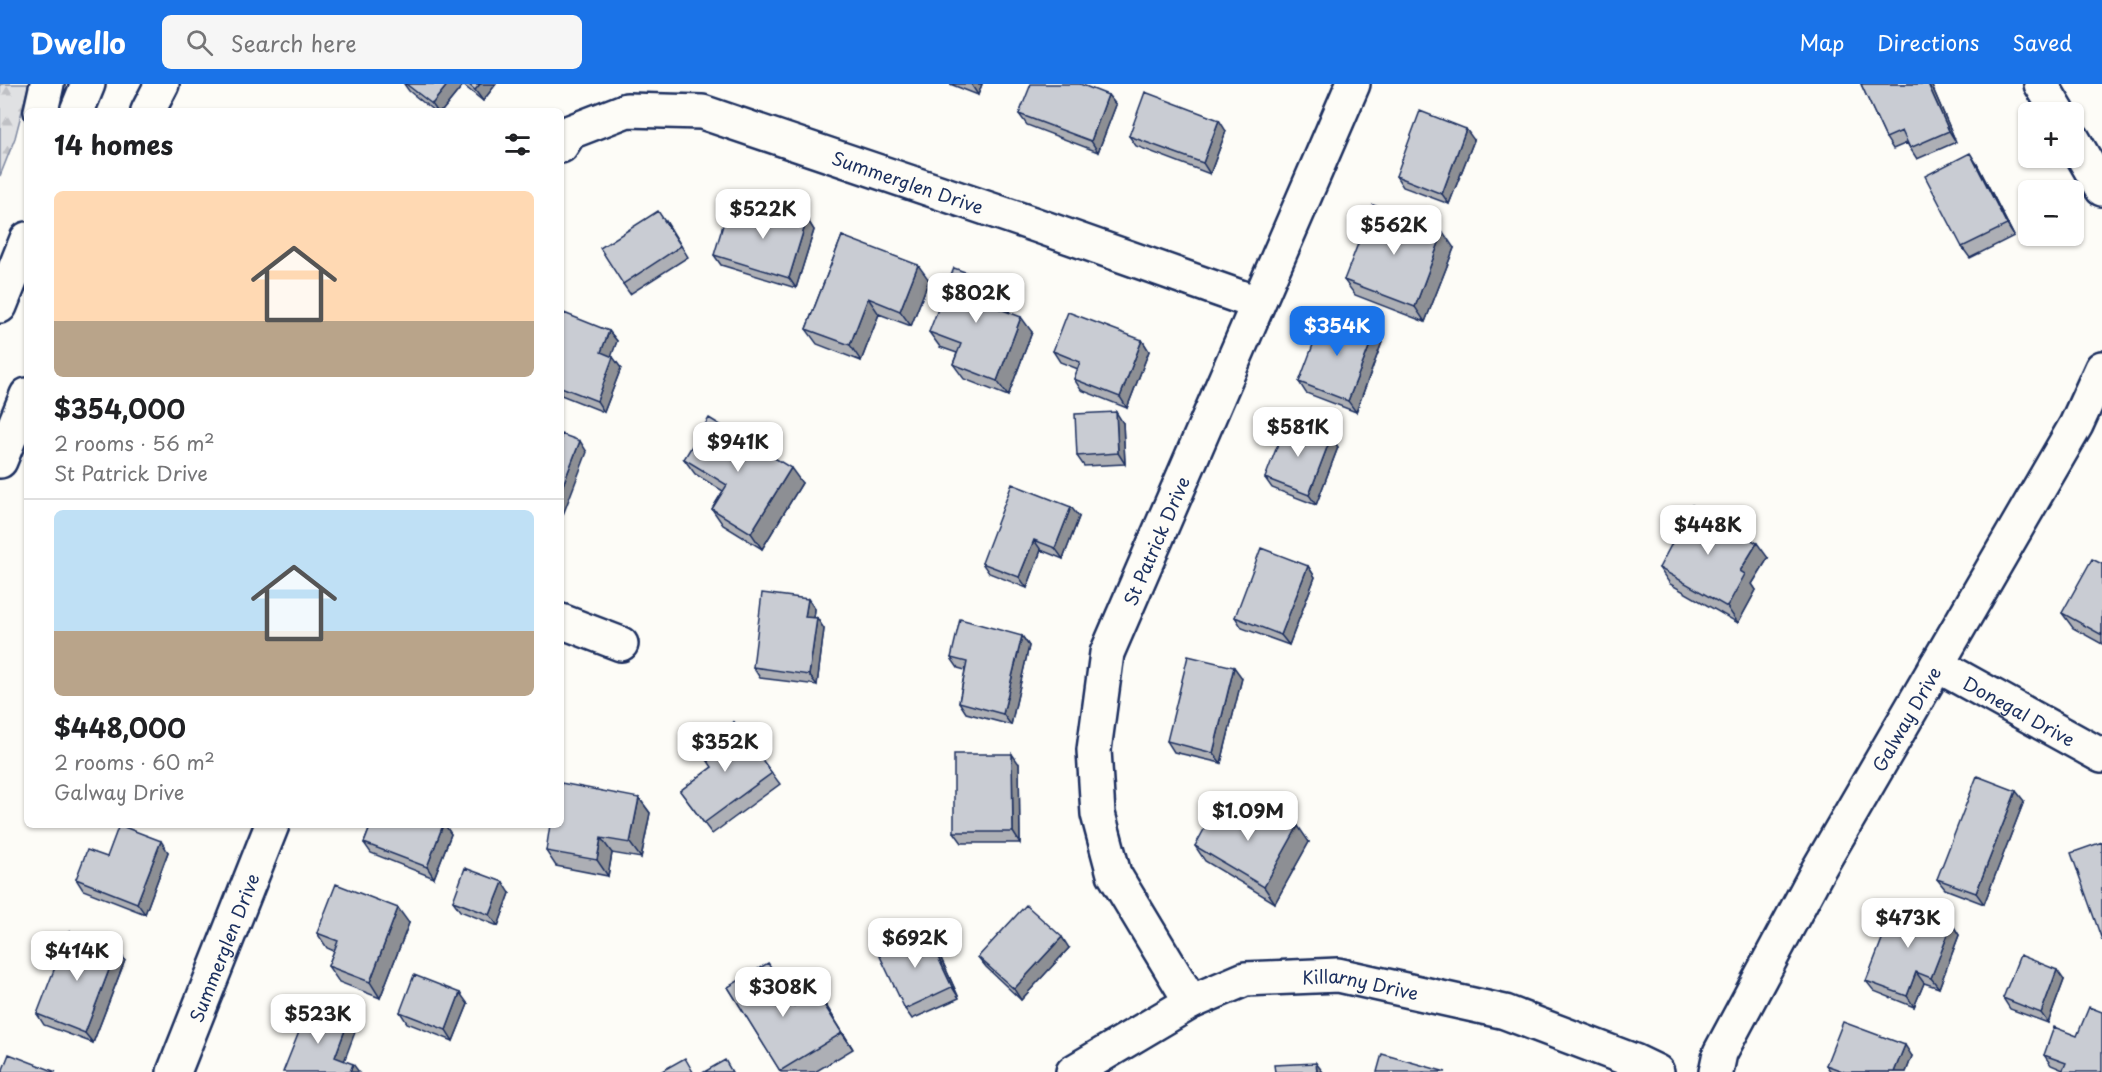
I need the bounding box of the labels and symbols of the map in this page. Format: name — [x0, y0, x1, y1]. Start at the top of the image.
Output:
street label: Summerglen Drive — [828, 143, 987, 220]
pin: $522K — [721, 189, 805, 240]
pin: $562K — [1352, 205, 1436, 256]
pin: $802K — [934, 273, 1018, 324]
pin: $354K — [1295, 306, 1379, 357]
pin: $581K — [1256, 407, 1340, 458]
pin: $941K — [696, 422, 780, 473]
street label: St Patrick Drive — [1116, 472, 1196, 609]
pin: $448K — [1666, 505, 1750, 556]
street label: Galway Drive — [1865, 661, 1947, 776]
street label: Donegal Drive — [1958, 669, 2080, 752]
pin: $352K — [683, 722, 767, 773]
pin: $1.09M — [1199, 791, 1297, 842]
street label: Summerglen Drive — [182, 869, 265, 1026]
pin: $473K — [1866, 898, 1950, 949]
pin: $692K — [873, 918, 957, 969]
pin: $414K — [35, 931, 119, 982]
street label: Killarny Drive — [1301, 961, 1421, 1006]
pin: $308K — [741, 967, 825, 1018]
pin: $523K — [276, 994, 360, 1045]

